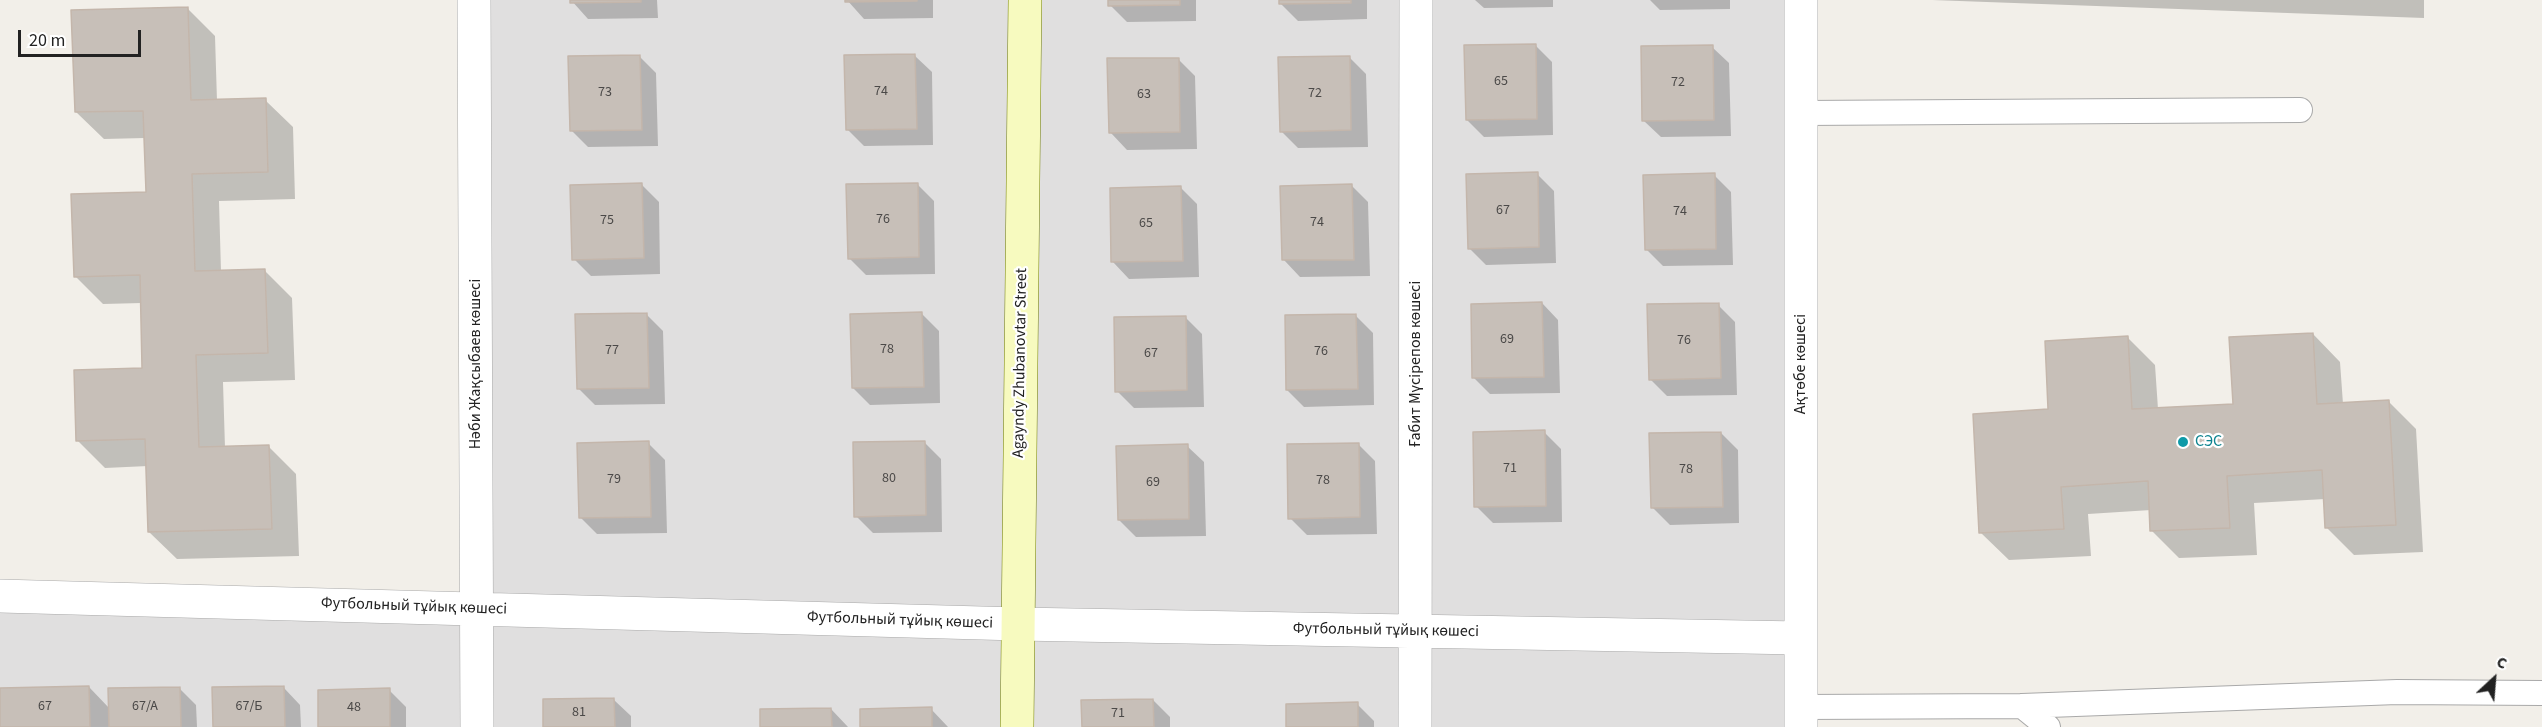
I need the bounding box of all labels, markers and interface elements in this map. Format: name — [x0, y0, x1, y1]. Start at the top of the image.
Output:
scale bar — [21, 18, 144, 56]
text: 20 m — [29, 28, 65, 53]
house number: 65 — [1494, 74, 1508, 90]
house number: 72 — [1671, 75, 1685, 91]
house number: 74 — [874, 84, 888, 100]
house number: 73 — [598, 85, 612, 101]
house number: 72 — [1308, 86, 1322, 102]
house number: 63 — [1137, 87, 1151, 103]
house number: 67 — [1496, 203, 1510, 219]
house number: 74 — [1673, 204, 1687, 220]
house number: 76 — [876, 212, 890, 228]
house number: 75 — [600, 213, 614, 229]
house number: 74 — [1310, 215, 1324, 231]
house number: 65 — [1139, 216, 1153, 232]
street label: Agayndy Zhubanovtar Street — [1010, 268, 1032, 458]
street label: Нәби Жақсыбаев көшесі — [466, 279, 486, 449]
street label: Ғабит Мүсірепов көшесі — [1406, 281, 1426, 447]
street label: Ақтөбе көшесі — [1791, 314, 1811, 414]
house number: 69 — [1500, 332, 1514, 348]
house number: 76 — [1677, 333, 1691, 349]
house number: 78 — [880, 342, 894, 358]
house number: 77 — [605, 343, 619, 359]
house number: 76 — [1314, 344, 1328, 360]
house number: 67 — [1144, 346, 1158, 362]
place label: СЭС — [2195, 432, 2222, 452]
marker: СЭС — [2176, 435, 2190, 449]
house number: 71 — [1503, 461, 1517, 477]
house number: 78 — [1679, 462, 1693, 478]
house number: 80 — [882, 471, 896, 487]
house number: 79 — [607, 472, 621, 488]
house number: 78 — [1316, 473, 1330, 489]
house number: 69 — [1146, 475, 1160, 491]
street label: Футбольный тұйық көшесі — [321, 594, 507, 620]
street label: Футбольный тұйық көшесі — [807, 608, 993, 634]
street label: Футбольный тұйық көшесі — [1293, 620, 1479, 642]
north arrow — [2464, 649, 2524, 709]
text: С — [2493, 651, 2511, 675]
house number: 67 — [38, 699, 52, 715]
house number: 67/А — [132, 699, 158, 715]
house number: 67/Б — [236, 699, 262, 715]
house number: 48 — [347, 700, 361, 716]
house number: 81 — [572, 705, 586, 721]
house number: 71 — [1111, 706, 1125, 722]

